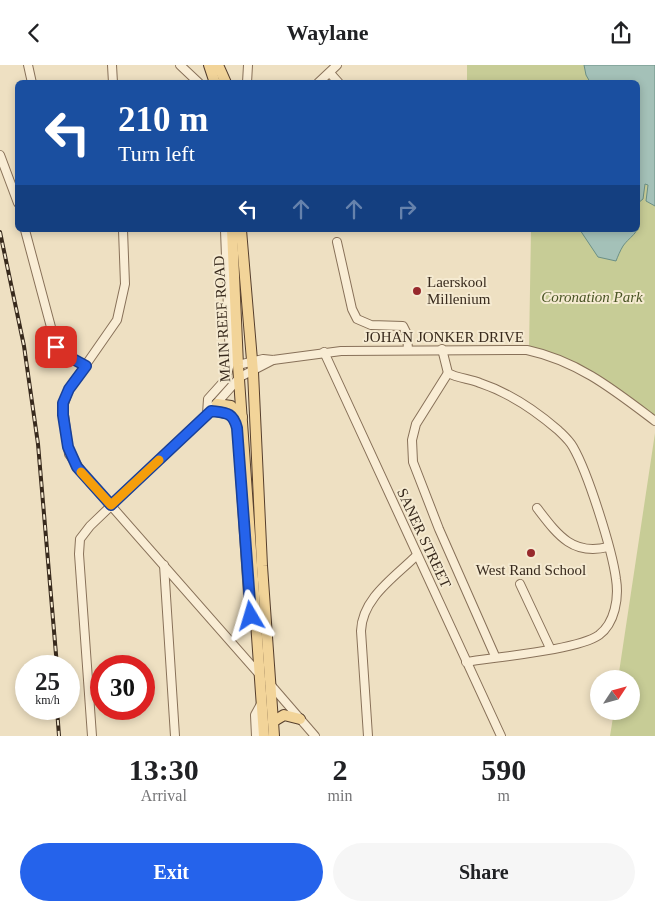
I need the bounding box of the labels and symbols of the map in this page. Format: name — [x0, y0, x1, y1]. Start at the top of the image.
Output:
street label: MAIN REEF ROAD — [211, 255, 233, 383]
place label: Laerskool Millenium — [427, 274, 491, 307]
marker: Laerskool Millenium — [411, 285, 423, 297]
park label: Coronation Park — [541, 289, 643, 305]
pin — [35, 326, 77, 368]
street label: JOHAN JONKER DRIVE — [364, 329, 524, 345]
street label: SANER STREET — [394, 486, 454, 590]
marker: West Rand School — [525, 547, 537, 559]
place label: West Rand School — [476, 562, 586, 578]
position arrow — [224, 589, 276, 641]
speed limit sign: 30 — [90, 655, 155, 720]
north arrow — [590, 670, 640, 720]

